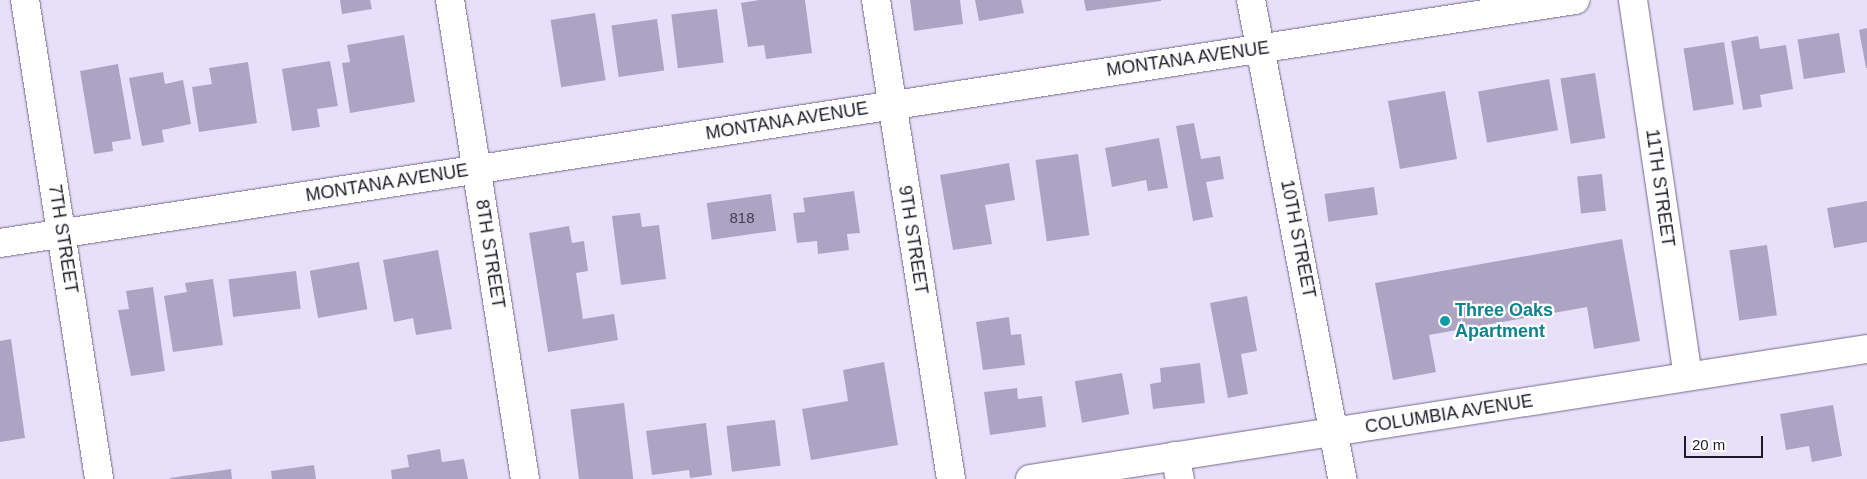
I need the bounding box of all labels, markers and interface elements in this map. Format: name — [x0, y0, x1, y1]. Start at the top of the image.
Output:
street label: MONTANA AVENUE — [1104, 37, 1272, 81]
street label: MONTANA AVENUE — [703, 97, 871, 145]
street label: 11TH STREET — [1641, 128, 1679, 248]
street label: MONTANA AVENUE — [303, 159, 471, 207]
street label: 10TH STREET — [1276, 178, 1320, 300]
street label: 7TH STREET — [44, 183, 82, 295]
street label: 9TH STREET — [894, 184, 932, 296]
street label: 8TH STREET — [471, 198, 509, 310]
house number: 818 — [729, 209, 755, 227]
place label: Three Oaks Apartment — [1455, 300, 1553, 342]
marker: Three Oaks Apartment — [1439, 315, 1451, 327]
street label: COLUMBIA AVENUE — [1363, 390, 1535, 438]
scale bar — [1687, 426, 1766, 458]
text: 20 m — [1692, 436, 1725, 453]

